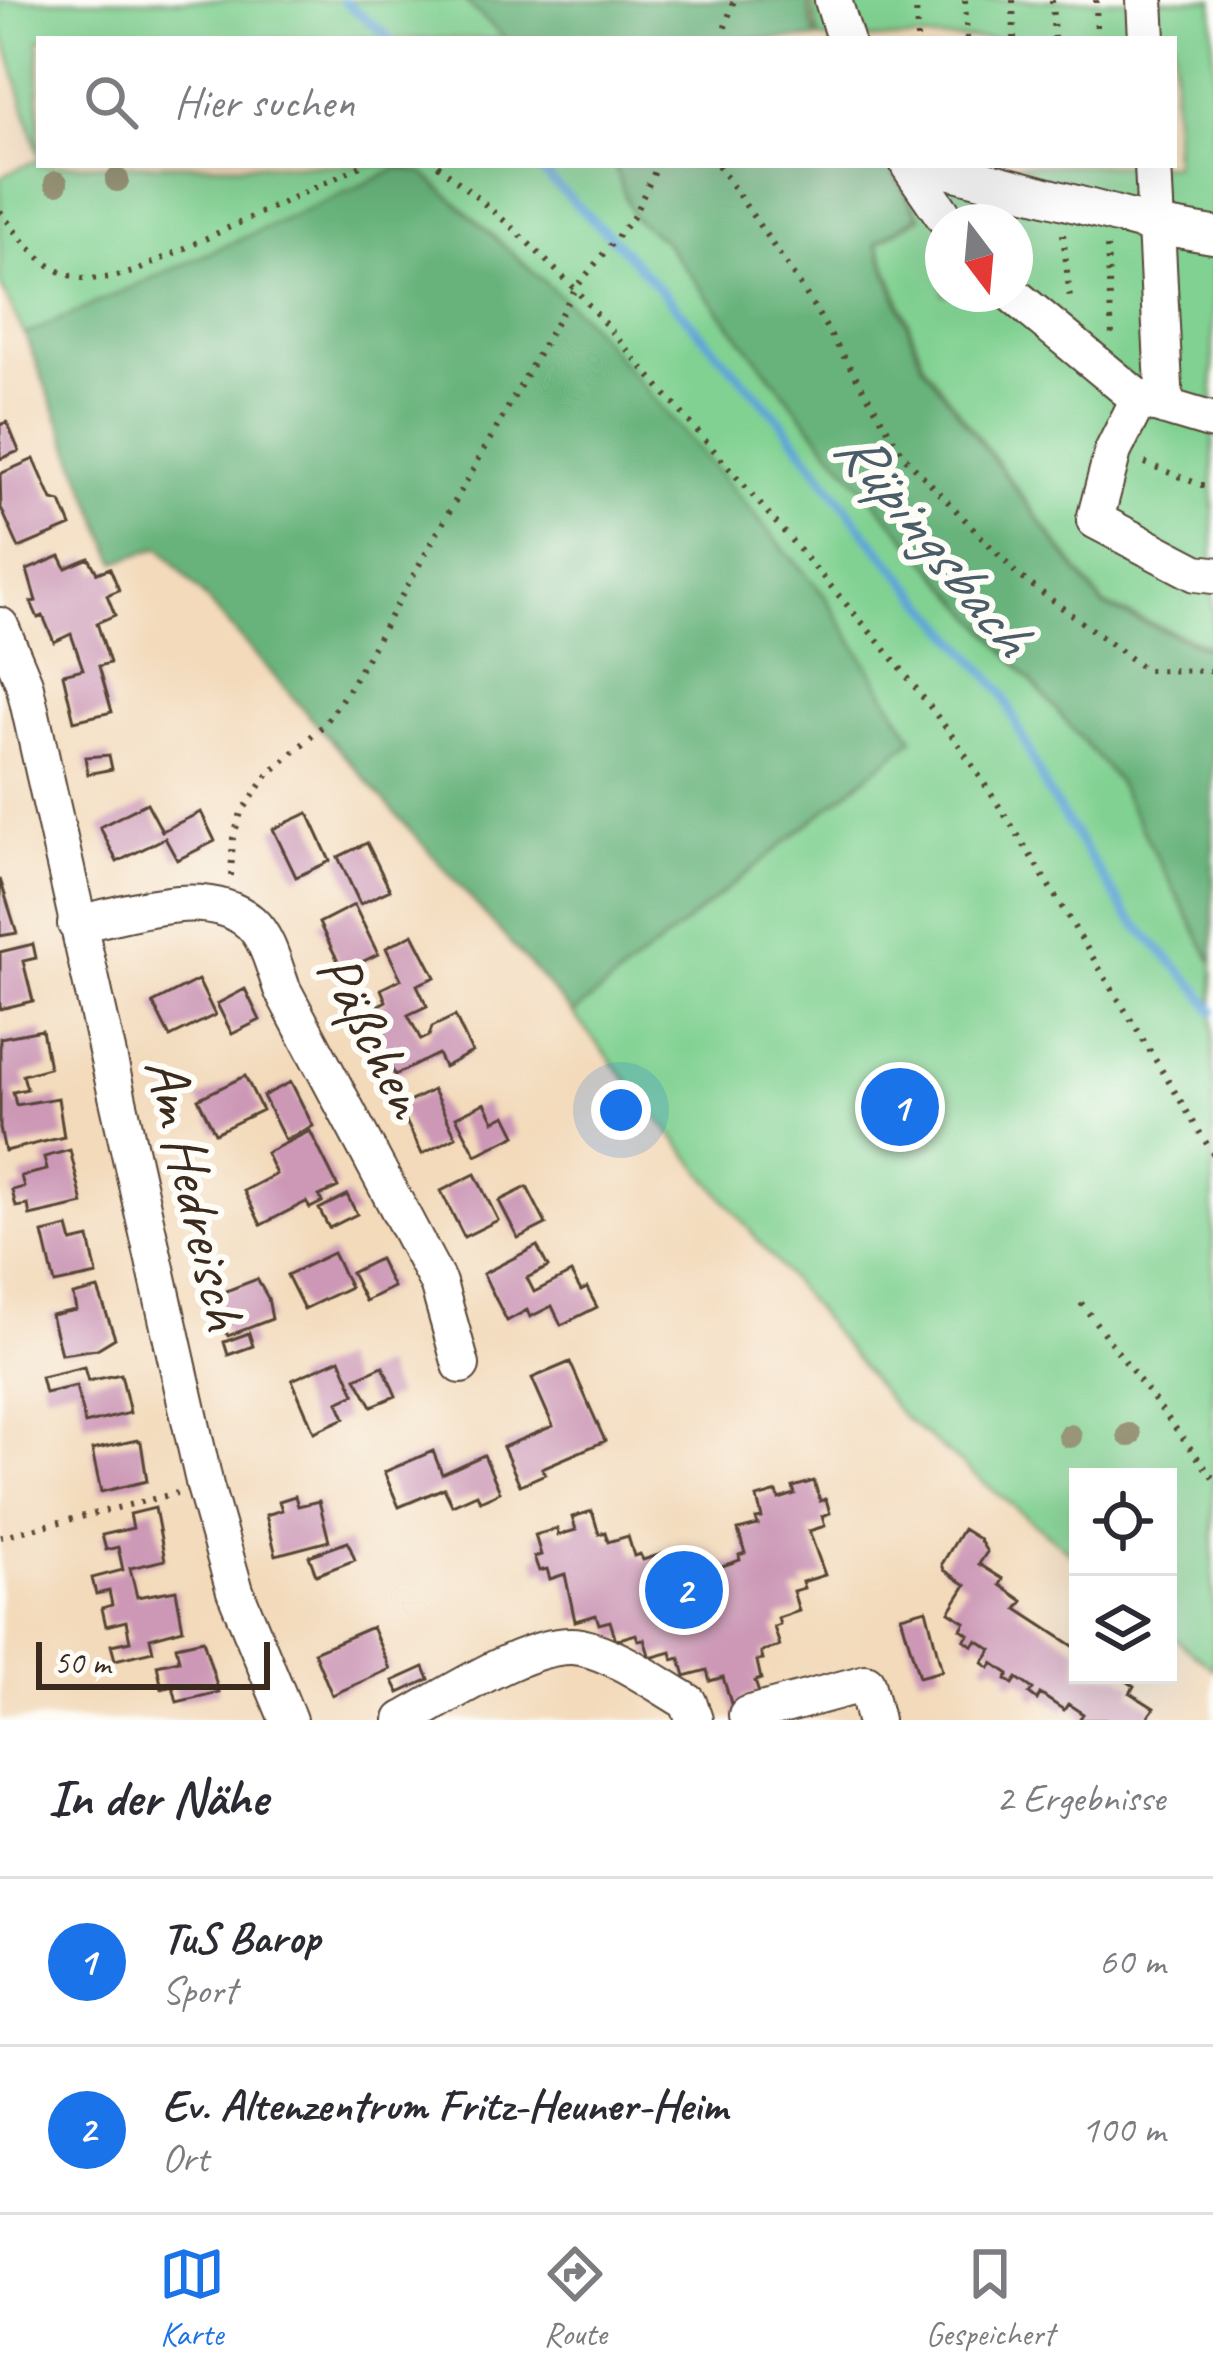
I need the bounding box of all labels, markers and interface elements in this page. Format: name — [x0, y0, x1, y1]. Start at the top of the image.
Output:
search box — [36, 36, 1177, 168]
icon: search — [78, 69, 144, 135]
text: Hier suchen — [174, 74, 354, 131]
north arrow — [925, 204, 1033, 312]
water label: Rüpingsbach — [818, 411, 1053, 675]
street label: Päßchen — [300, 940, 448, 1131]
street label: Am Hedreisch — [128, 1050, 264, 1337]
pin: 1 — [861, 1062, 939, 1152]
your location — [591, 1080, 651, 1140]
map controls — [1069, 1468, 1177, 1684]
button: locate — [1069, 1468, 1177, 1576]
pin: 2 — [645, 1545, 723, 1635]
button: layers — [1069, 1576, 1177, 1684]
scale bar — [36, 1636, 270, 1689]
text: 50 m — [54, 1642, 110, 1684]
text: In der Nähe — [48, 1766, 267, 1830]
text: 2 Ergebnisse — [996, 1774, 1165, 1823]
text: TuS Barop — [162, 1909, 320, 1966]
text: 1 — [78, 1937, 96, 1986]
text: 60 m — [1099, 1937, 1165, 1986]
text: Sport — [162, 1966, 236, 2015]
text: Ev. Altenzentrum Fritz-Heuner-Heim — [162, 2077, 727, 2134]
text: 2 — [78, 2105, 96, 2154]
text: 100 m — [1081, 2105, 1165, 2154]
text: Ort — [162, 2134, 208, 2183]
tab: Karte — [159, 2241, 225, 2355]
tab: Route — [542, 2241, 608, 2355]
tab: Gespeichert — [926, 2241, 1054, 2355]

